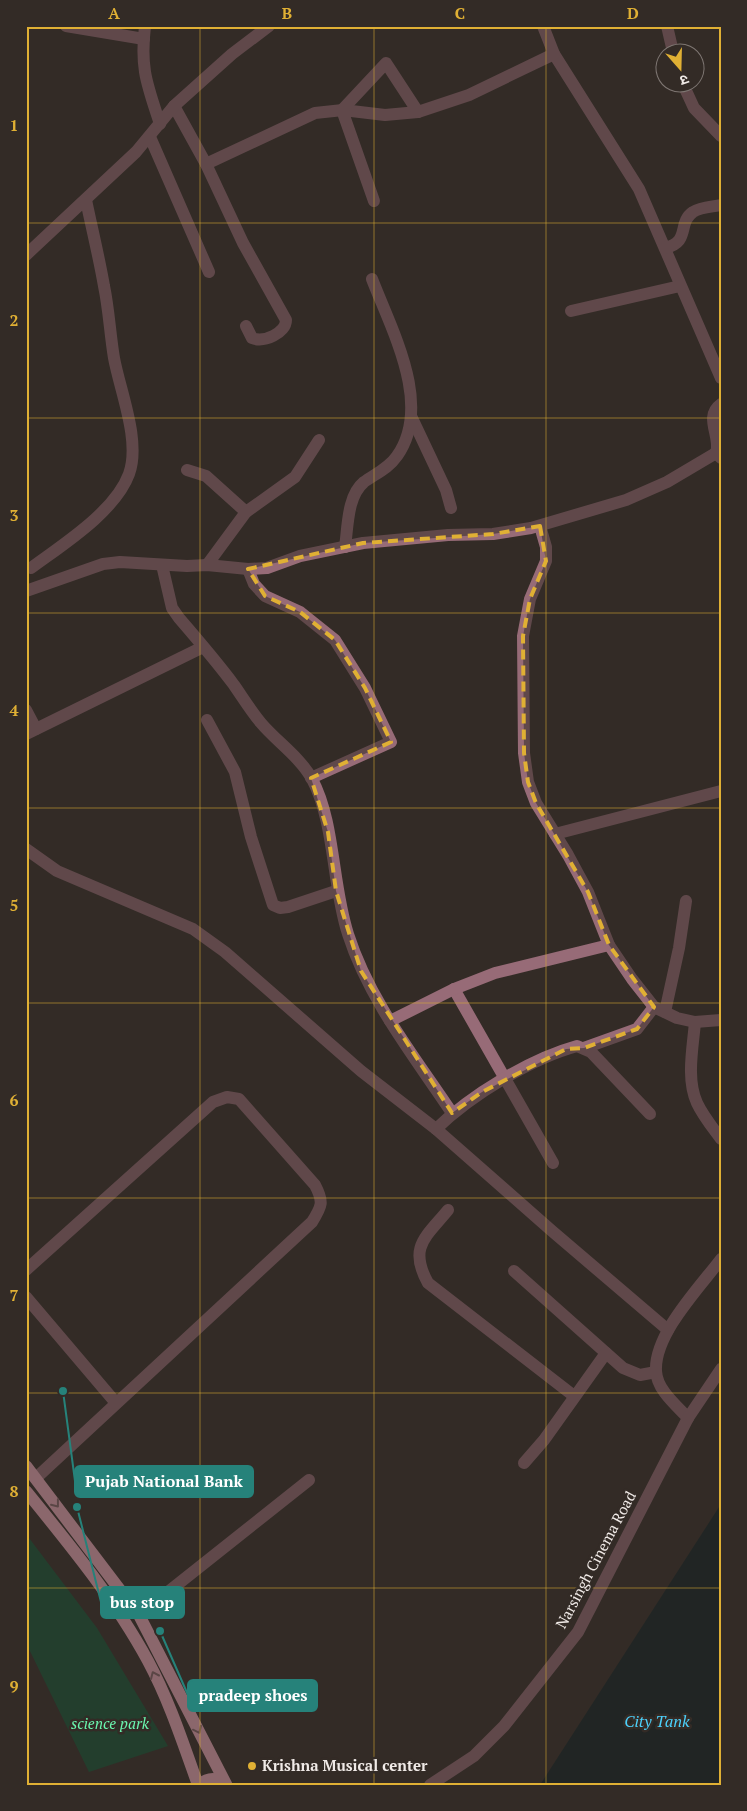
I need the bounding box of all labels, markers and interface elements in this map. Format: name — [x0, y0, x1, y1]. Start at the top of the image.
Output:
text: A — [108, 2, 120, 24]
text: B — [282, 2, 292, 24]
text: C — [455, 2, 465, 24]
text: D — [627, 2, 639, 24]
north arrow — [654, 42, 704, 92]
text: उ — [677, 70, 692, 91]
text: 1 — [9, 114, 19, 136]
text: 2 — [9, 309, 19, 331]
text: 3 — [9, 504, 19, 526]
text: 4 — [9, 699, 19, 721]
text: 5 — [9, 894, 19, 916]
text: 6 — [9, 1089, 19, 1111]
text: 7 — [9, 1284, 19, 1306]
callout: Pujab National Bank — [75, 1466, 253, 1497]
text: Pujab National Bank — [85, 1470, 244, 1492]
text: 8 — [9, 1480, 19, 1502]
street label: Narsingh Cinema Road — [550, 1487, 640, 1632]
one-way arrow — [50, 1498, 59, 1508]
callout: bus stop — [101, 1587, 184, 1618]
text: bus stop — [109, 1591, 174, 1613]
one-way arrow — [149, 1671, 160, 1680]
text: 9 — [9, 1675, 19, 1697]
callout: pradeep shoes — [188, 1680, 317, 1711]
text: pradeep shoes — [198, 1684, 308, 1706]
water label: City Tank — [624, 1710, 690, 1732]
park label: science park — [71, 1713, 150, 1733]
one-way arrow — [192, 1725, 203, 1734]
place label: Krishna Musical center — [262, 1755, 428, 1775]
marker: Krishna Musical center — [246, 1760, 258, 1772]

